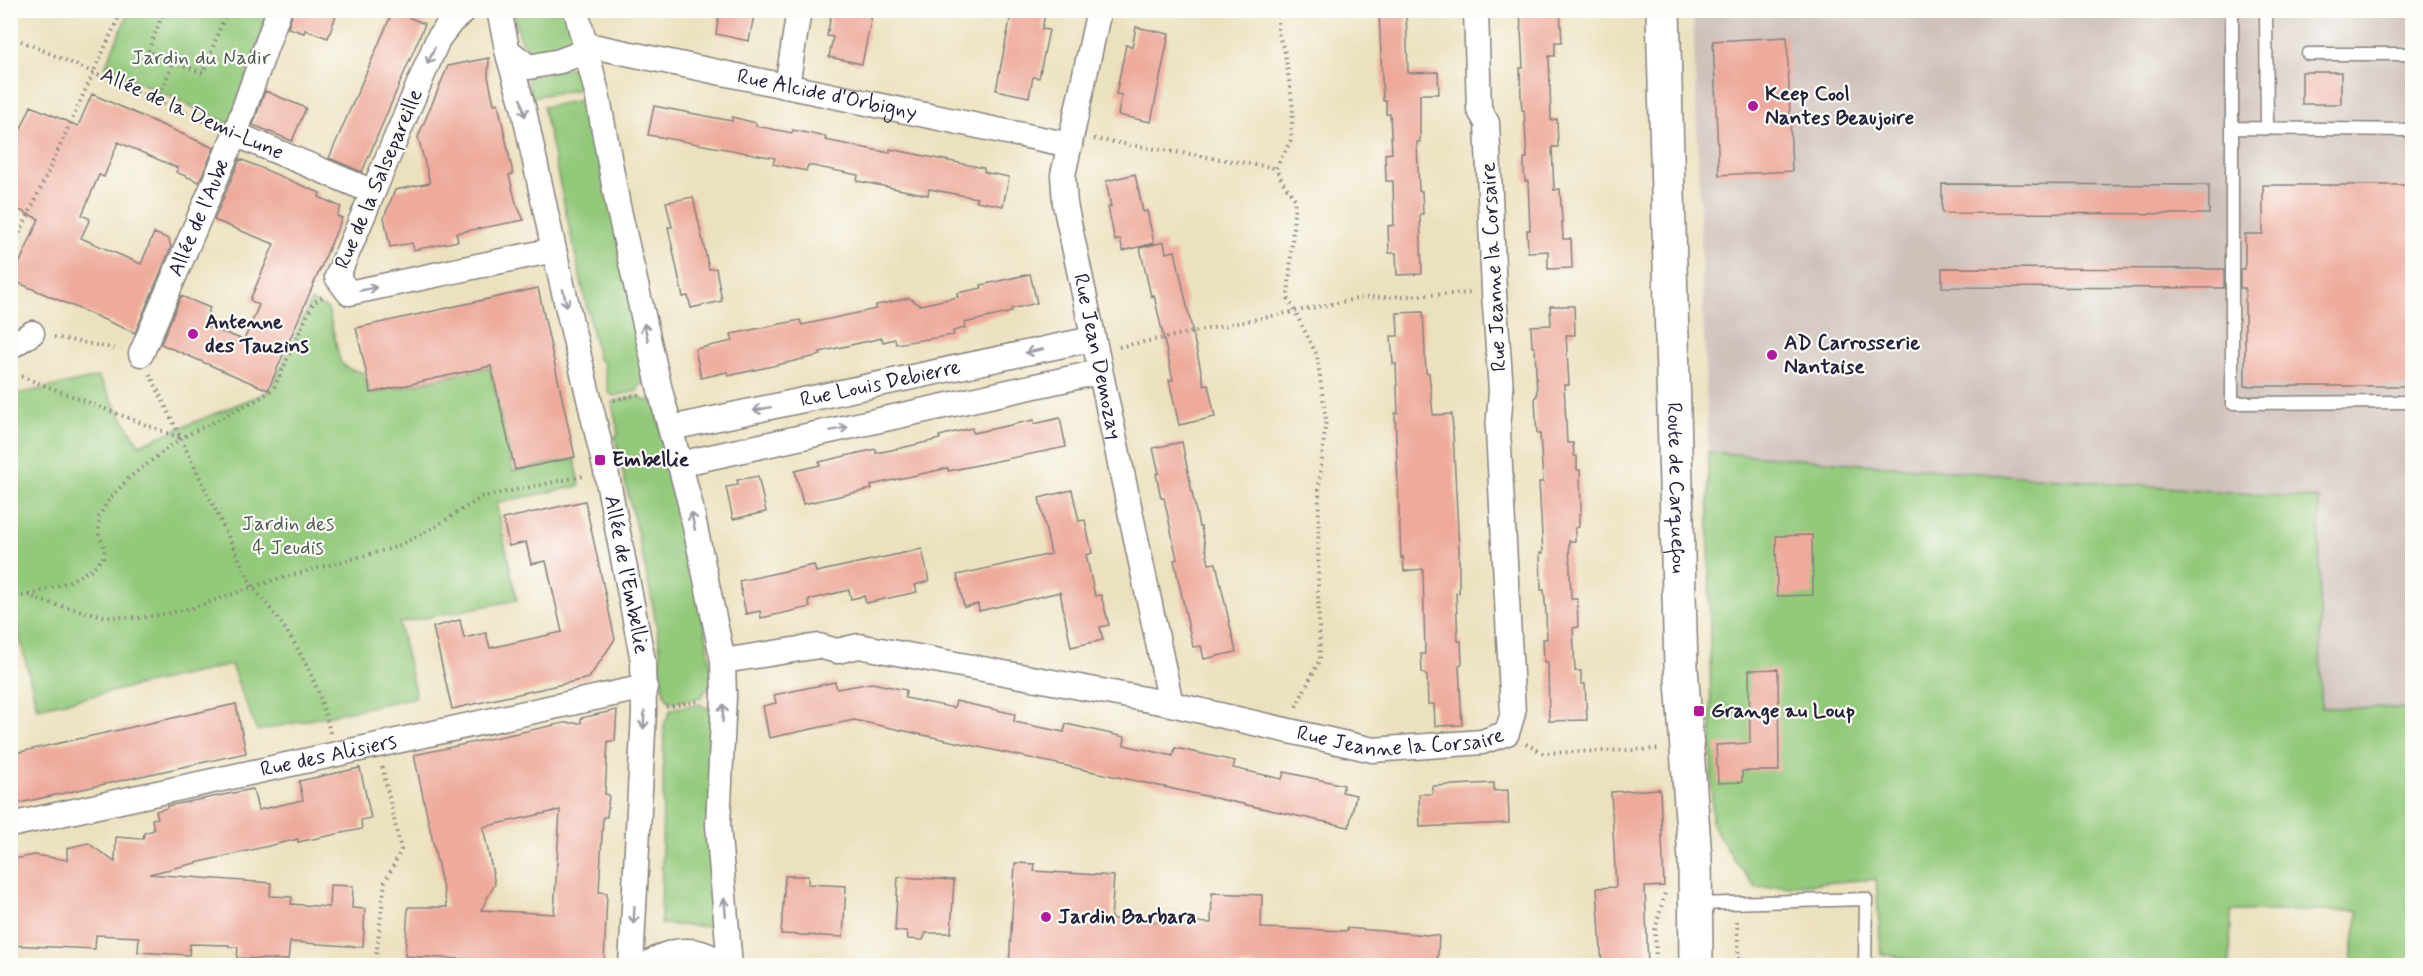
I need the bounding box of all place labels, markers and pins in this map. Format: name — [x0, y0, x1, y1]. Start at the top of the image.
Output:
place label: Keep Cool Nantes Beaujoire — [1765, 80, 1914, 132]
marker: Keep Cool Nantes Beaujoire — [1746, 99, 1760, 113]
place label: Antenne des Tauzins — [205, 308, 310, 360]
marker: Antenne des Tauzins — [186, 327, 200, 341]
place label: AD Carrosserie Nantaise — [1784, 329, 1920, 381]
marker: AD Carrosserie Nantaise — [1765, 348, 1779, 362]
place label: Embellie — [612, 446, 690, 474]
marker: Embellie — [593, 453, 607, 467]
place label: Grange au Loup — [1711, 697, 1855, 725]
marker: Grange au Loup — [1692, 704, 1706, 718]
place label: Jardin Barbara — [1058, 903, 1196, 931]
marker: Jardin Barbara — [1039, 910, 1053, 924]

